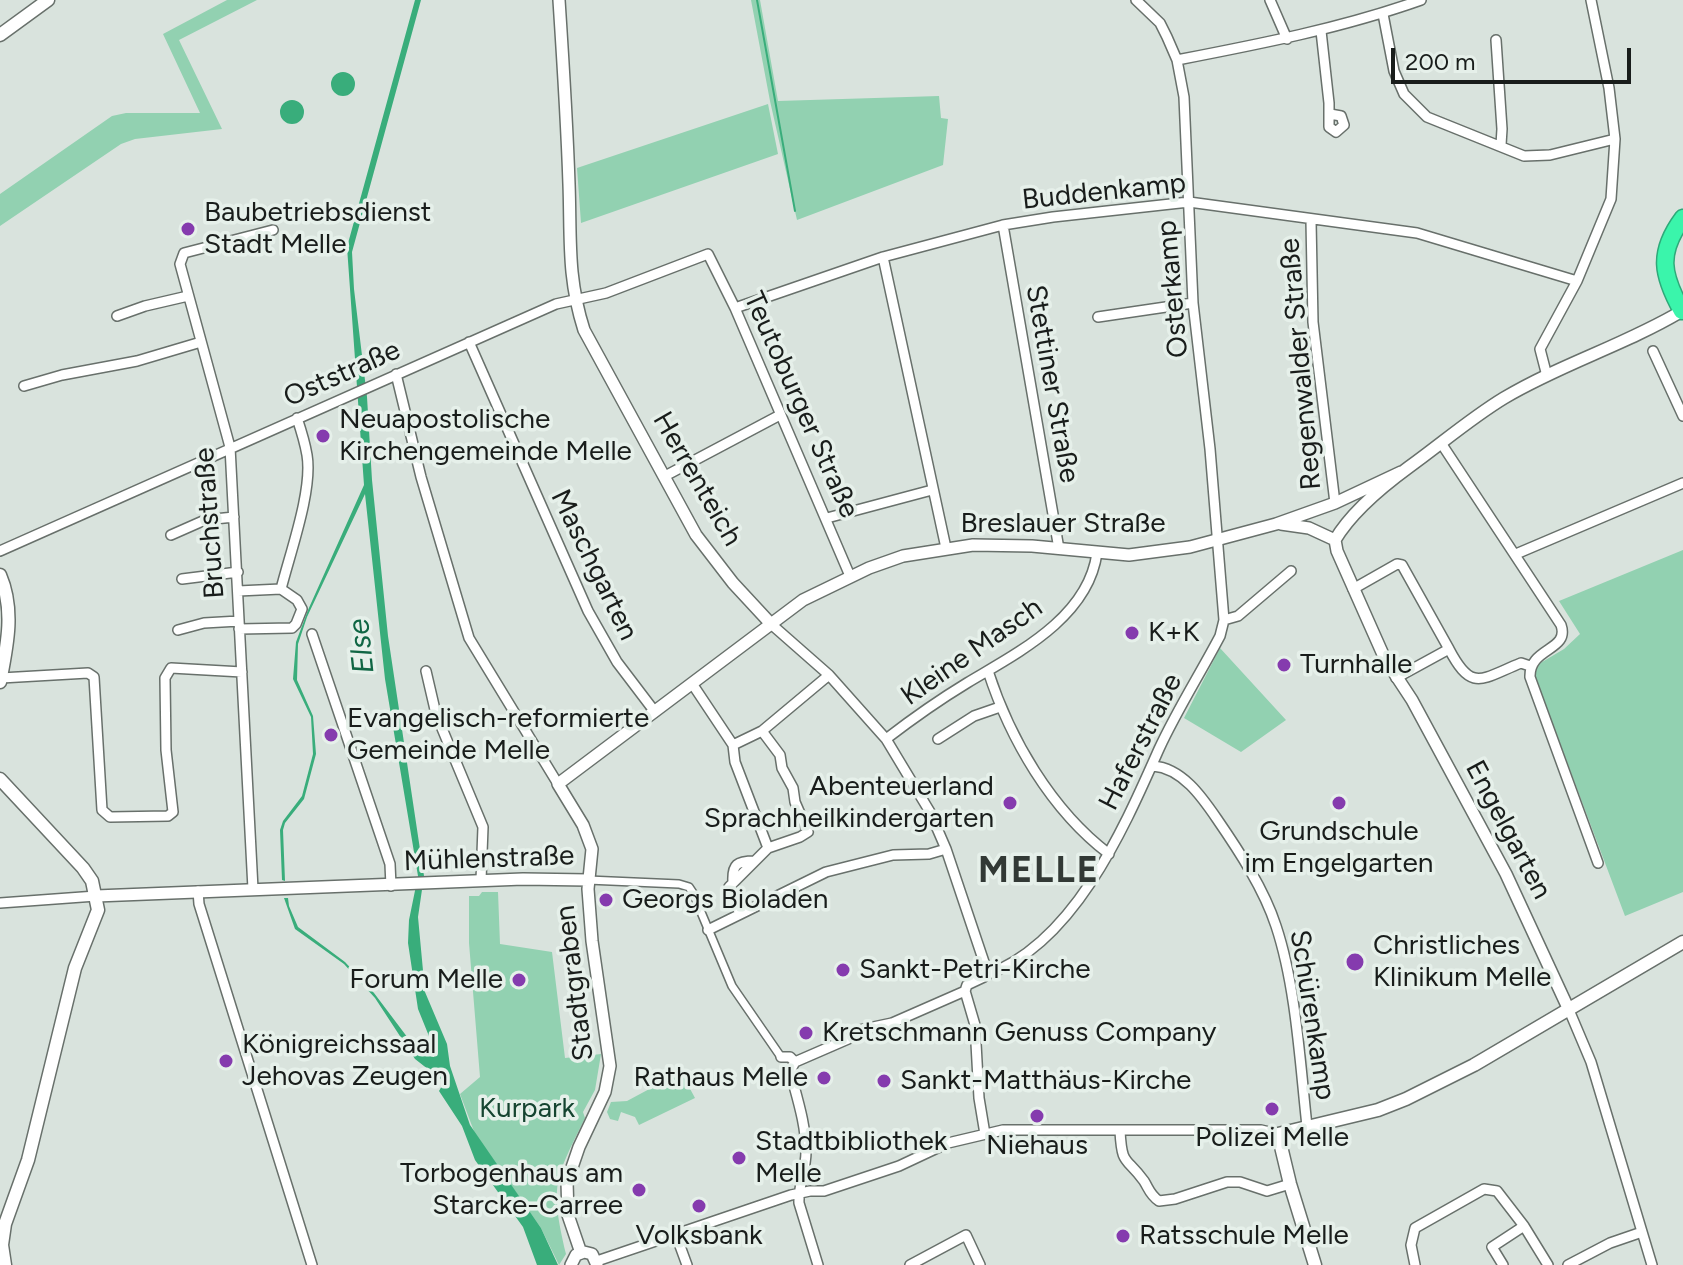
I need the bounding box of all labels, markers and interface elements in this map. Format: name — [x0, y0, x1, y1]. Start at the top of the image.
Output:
scale bar — [1395, 32, 1635, 82]
text: 200 m — [1405, 47, 1476, 76]
street label: Buddenkamp — [1020, 167, 1188, 217]
place label: Baubetriebsdienst Stadt Melle — [204, 196, 431, 262]
street label: Osterkamp — [1150, 219, 1196, 359]
marker: Baubetriebsdienst Stadt Melle — [179, 220, 197, 238]
street label: Regenwalder Straße — [1273, 237, 1329, 491]
street label: Stettiner Straße — [1018, 282, 1086, 486]
street label: Teutoburger Straße — [736, 287, 866, 523]
street label: Oststraße — [279, 333, 405, 415]
place label: Neuapostolische Kirchengemeinde Melle — [339, 403, 632, 469]
street label: Herrenteich — [645, 406, 749, 552]
marker: Neuapostolische Kirchengemeinde Melle — [314, 427, 332, 445]
street label: Bruchstraße — [188, 446, 232, 600]
street label: Maschgarten — [543, 484, 645, 646]
street label: Breslauer Straße — [960, 507, 1166, 541]
street label: Kleine Masch — [895, 591, 1049, 713]
place label: K+K — [1148, 616, 1200, 650]
water label: Else — [341, 617, 383, 675]
marker: K+K — [1123, 624, 1141, 642]
place label: Turnhalle — [1300, 648, 1412, 682]
marker: Turnhalle — [1275, 656, 1293, 674]
street label: Haferstraße — [1092, 668, 1190, 816]
place label: Evangelisch-reformierte Gemeinde Melle — [347, 702, 649, 768]
marker: Evangelisch-reformierte Gemeinde Melle — [322, 726, 340, 744]
street label: Engelgarten — [1458, 755, 1558, 905]
place label: Abenteuerland Sprachheilkindergarten — [704, 770, 994, 836]
marker: Abenteuerland Sprachheilkindergarten — [1001, 794, 1019, 812]
marker: Grundschule im Engelgarten — [1330, 794, 1348, 812]
place label: Grundschule im Engelgarten — [1245, 815, 1433, 881]
street label: Mühlenstraße — [403, 839, 575, 879]
district label: MELLE — [978, 849, 1100, 893]
place label: Georgs Bioladen — [622, 883, 828, 917]
marker: Georgs Bioladen — [597, 891, 615, 909]
street label: Stadtgraben — [549, 903, 601, 1063]
street label: Schürenkamp — [1282, 927, 1342, 1103]
place label: Christliches Klinikum Melle — [1373, 929, 1551, 995]
marker: Christliches Klinikum Melle — [1344, 951, 1366, 973]
place label: Sankt-Petri-Kirche — [859, 953, 1090, 987]
marker: Sankt-Petri-Kirche — [834, 961, 852, 979]
place label: Forum Melle — [349, 963, 503, 997]
marker: Forum Melle — [510, 971, 528, 989]
place label: Kretschmann Genuss Company — [822, 1016, 1216, 1050]
marker: Kretschmann Genuss Company — [797, 1024, 815, 1042]
place label: Königreichssaal Jehovas Zeugen — [242, 1028, 448, 1094]
marker: Königreichssaal Jehovas Zeugen — [217, 1052, 235, 1070]
place label: Rathaus Melle — [634, 1061, 808, 1095]
place label: Sankt-Matthäus-Kirche — [900, 1064, 1191, 1098]
marker: Rathaus Melle — [815, 1069, 833, 1087]
marker: Sankt-Matthäus-Kirche — [875, 1072, 893, 1090]
park label: Kurpark — [479, 1092, 575, 1126]
marker: Polizei Melle — [1263, 1100, 1281, 1118]
marker: Niehaus — [1028, 1107, 1046, 1125]
place label: Polizei Melle — [1195, 1121, 1349, 1155]
place label: Stadtbibliothek Melle — [755, 1125, 947, 1191]
place label: Niehaus — [986, 1129, 1088, 1163]
marker: Stadtbibliothek Melle — [730, 1149, 748, 1167]
place label: Torbogenhaus am Starcke-Carree — [400, 1157, 623, 1223]
marker: Torbogenhaus am Starcke-Carree — [630, 1181, 648, 1199]
marker: Volksbank — [690, 1197, 708, 1215]
place label: Volksbank — [635, 1219, 763, 1253]
place label: Ratsschule Melle — [1139, 1219, 1349, 1253]
marker: Ratsschule Melle — [1114, 1227, 1132, 1245]

